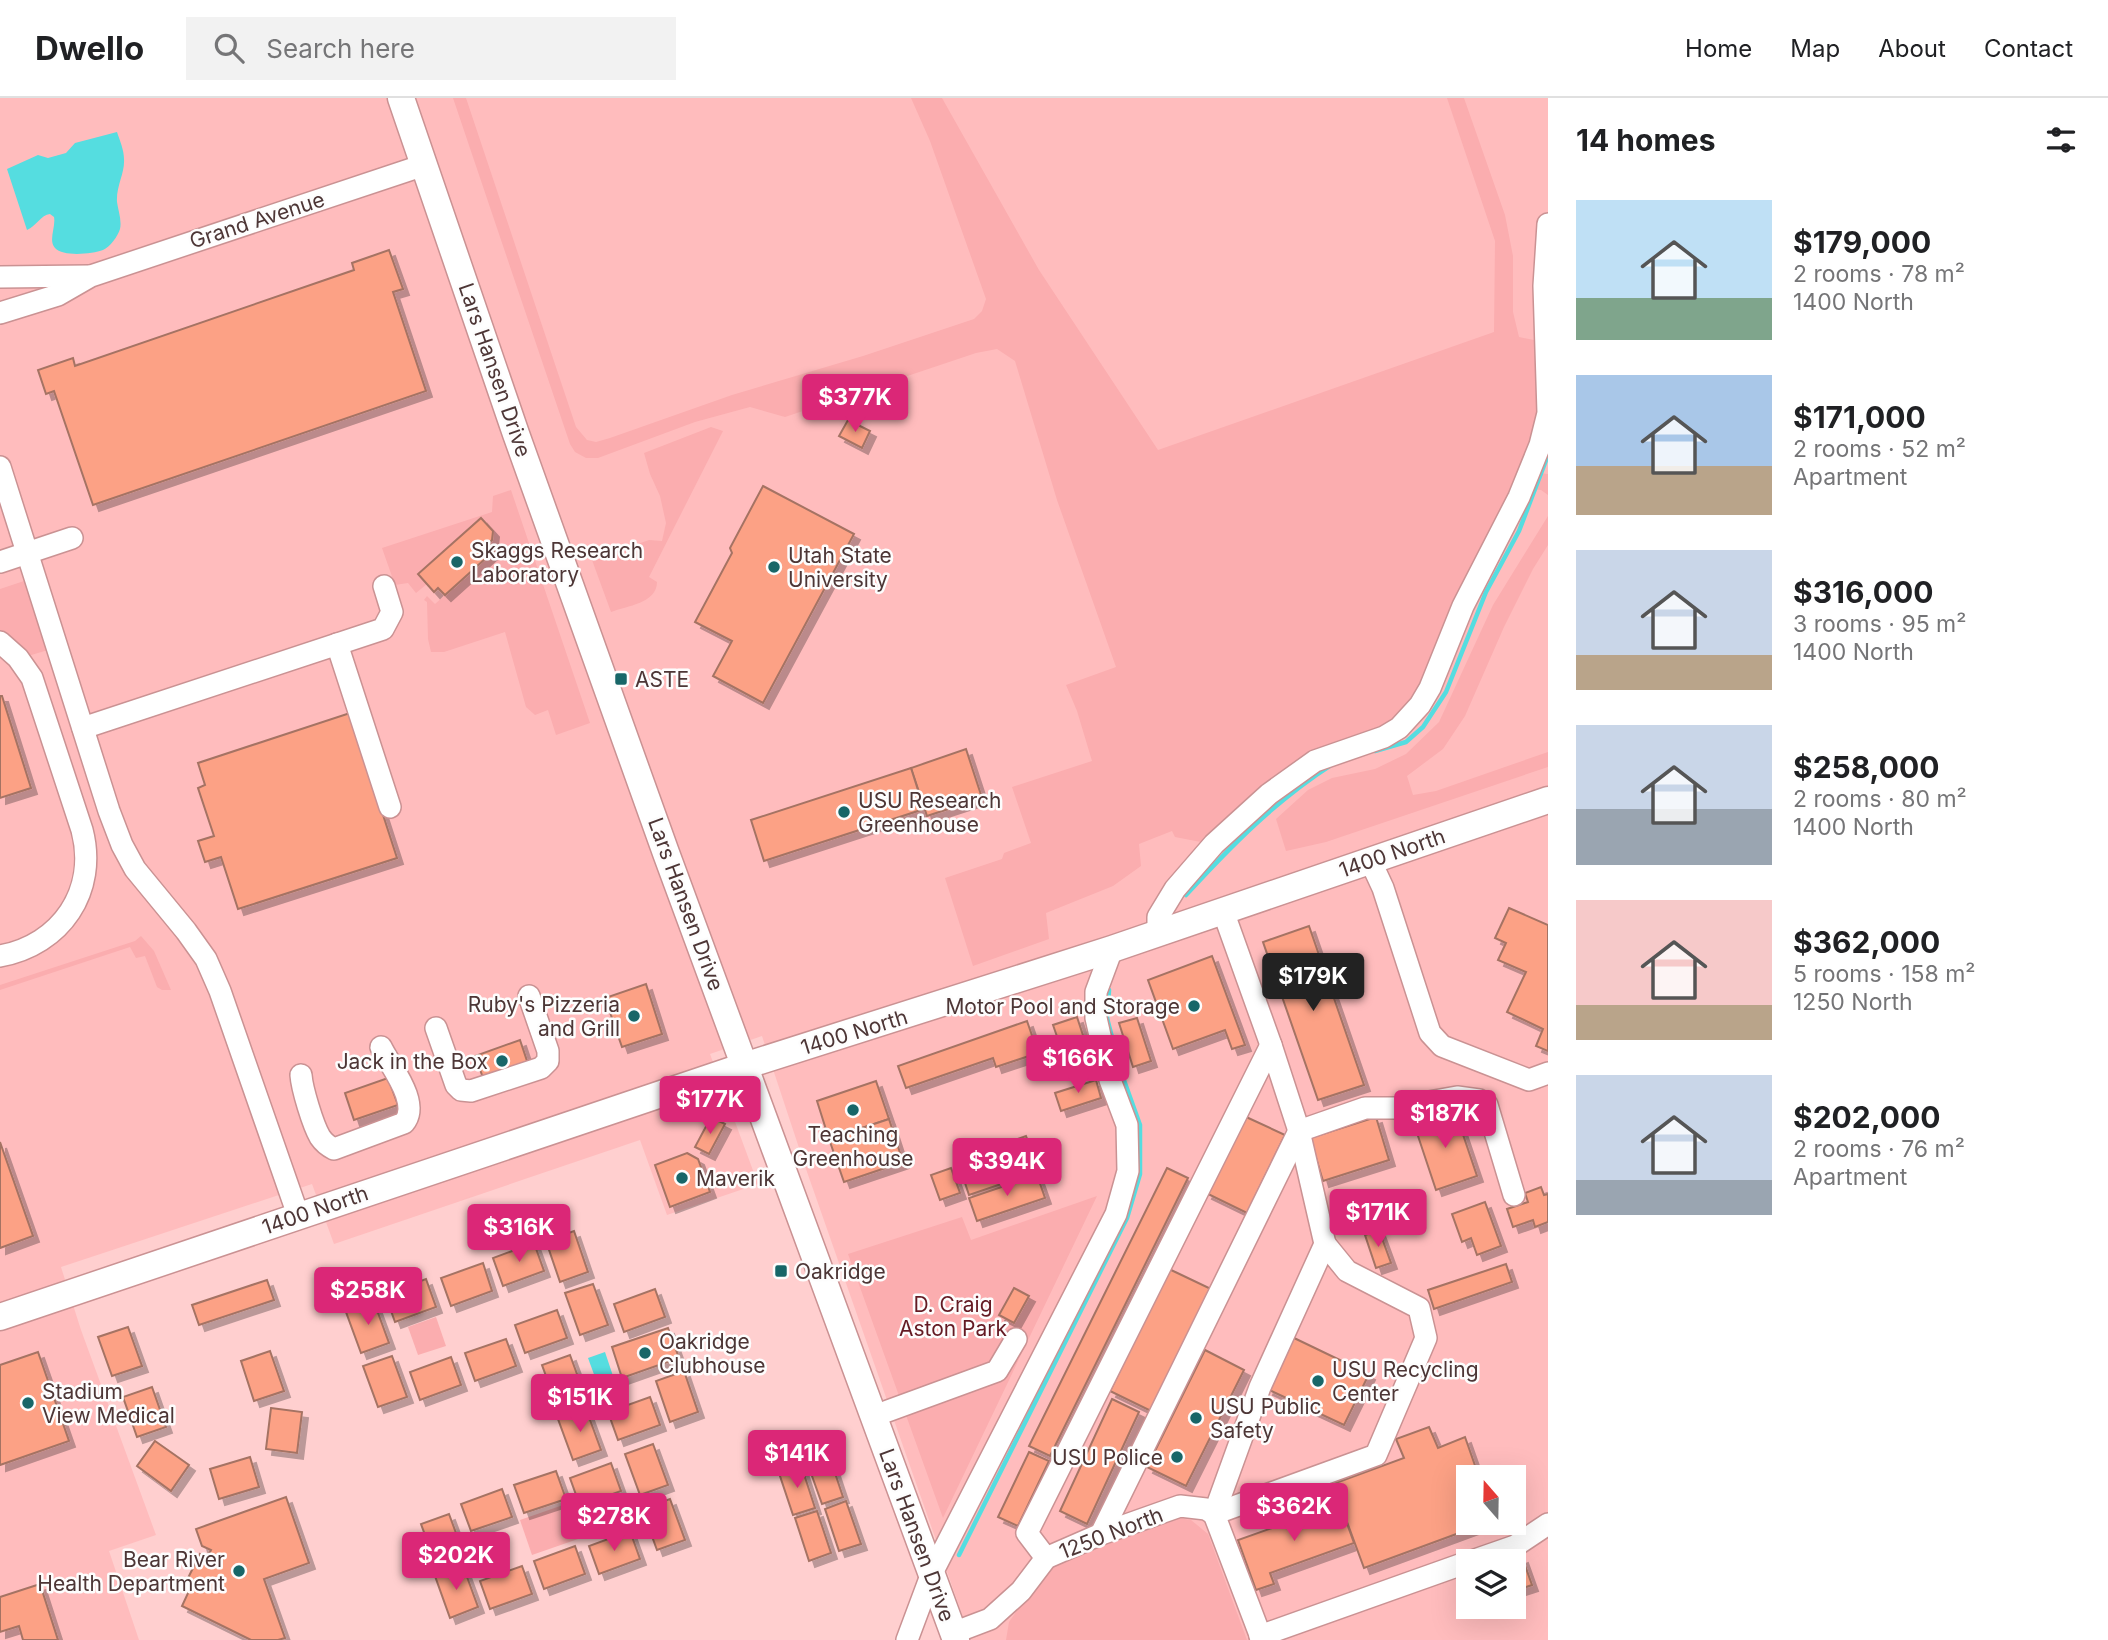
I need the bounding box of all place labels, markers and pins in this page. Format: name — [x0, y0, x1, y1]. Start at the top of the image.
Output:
pin: $377K — [806, 374, 904, 434]
place label: Skaggs Research Laboratory — [471, 538, 643, 587]
place label: Utah State University — [788, 543, 892, 592]
marker: Skaggs Research Laboratory — [449, 554, 465, 570]
marker: Utah State University — [766, 559, 782, 575]
place label: ASTE — [635, 667, 689, 692]
marker: ASTE — [613, 671, 629, 687]
place label: USU Research Greenhouse — [858, 788, 1001, 837]
marker: USU Research Greenhouse — [836, 804, 852, 820]
pin: $179K — [1264, 954, 1362, 1013]
place label: Ruby's Pizzeria and Grill — [468, 992, 620, 1041]
place label: Motor Pool and Storage — [945, 994, 1180, 1019]
marker: Motor Pool and Storage — [1186, 998, 1202, 1014]
marker: Ruby's Pizzeria and Grill — [626, 1008, 642, 1024]
pin: $166K — [1029, 1035, 1127, 1095]
place label: Jack in the Box — [337, 1049, 488, 1074]
marker: Jack in the Box — [494, 1053, 510, 1069]
pin: $177K — [661, 1076, 759, 1136]
pin: $187K — [1396, 1090, 1494, 1150]
marker: Teaching Greenhouse — [845, 1102, 861, 1118]
place label: Teaching Greenhouse — [793, 1122, 913, 1171]
pin: $394K — [958, 1138, 1056, 1198]
place label: Maverik — [696, 1166, 775, 1191]
marker: Maverik — [674, 1170, 690, 1186]
pin: $171K — [1329, 1190, 1427, 1249]
pin: $316K — [470, 1204, 568, 1264]
place label: Oakridge — [795, 1259, 886, 1284]
marker: Oakridge — [773, 1263, 789, 1279]
pin: $258K — [319, 1268, 417, 1327]
place label: Oakridge Clubhouse — [659, 1329, 765, 1378]
marker: Oakridge Clubhouse — [637, 1345, 653, 1361]
place label: USU Recycling Center — [1332, 1357, 1479, 1406]
marker: USU Recycling Center — [1310, 1373, 1326, 1389]
pin: $151K — [531, 1374, 629, 1434]
place label: Stadium View Medical — [42, 1379, 175, 1428]
place label: USU Public Safety — [1210, 1394, 1322, 1443]
marker: Stadium View Medical — [20, 1395, 36, 1411]
marker: USU Public Safety — [1188, 1410, 1204, 1426]
pin: $141K — [748, 1430, 846, 1490]
place label: USU Police — [1052, 1445, 1163, 1470]
marker: USU Police — [1169, 1449, 1185, 1465]
pin: $362K — [1245, 1484, 1343, 1543]
pin: $278K — [565, 1494, 663, 1553]
pin: $202K — [407, 1532, 505, 1592]
place label: Bear River Health Department — [37, 1547, 225, 1596]
marker: Bear River Health Department — [231, 1563, 247, 1579]

